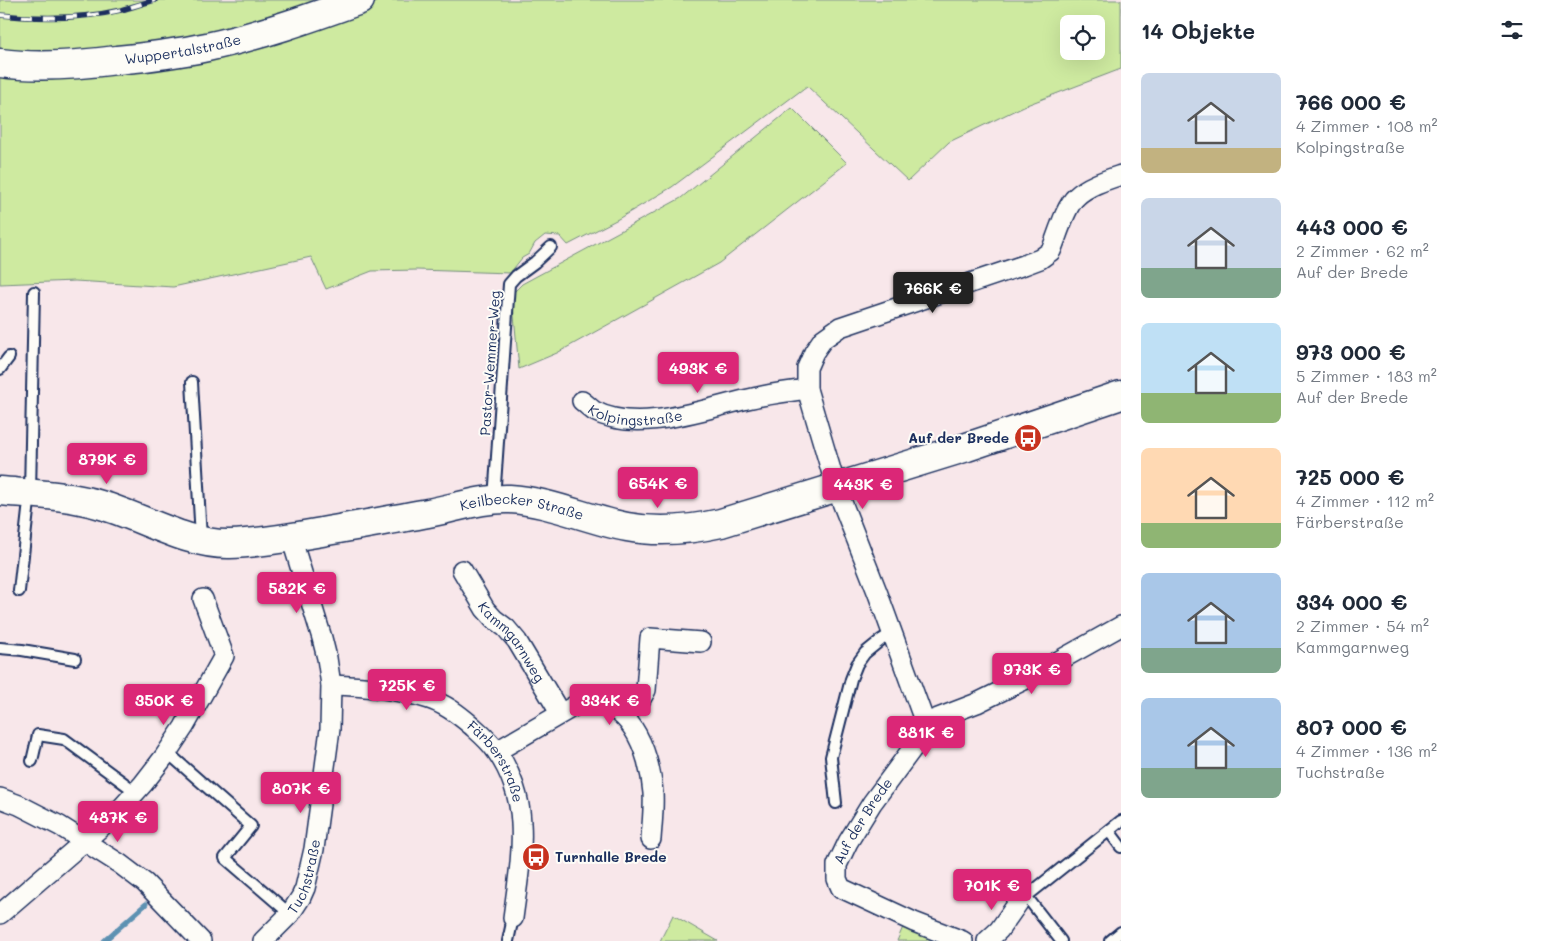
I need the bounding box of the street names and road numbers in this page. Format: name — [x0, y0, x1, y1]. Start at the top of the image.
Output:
street label: Wuppertalstraße — [124, 29, 243, 68]
street label: Pastor-Wemmer-Weg — [475, 290, 504, 436]
street label: Kolpingstraße — [584, 400, 684, 430]
street label: Keilbecker Straße — [458, 489, 586, 524]
street label: Kammgarnweg — [474, 598, 550, 686]
street label: Färberstraße — [463, 716, 528, 804]
street label: Auf der Brede — [829, 774, 896, 867]
street label: Tuchstraße — [283, 838, 324, 917]

